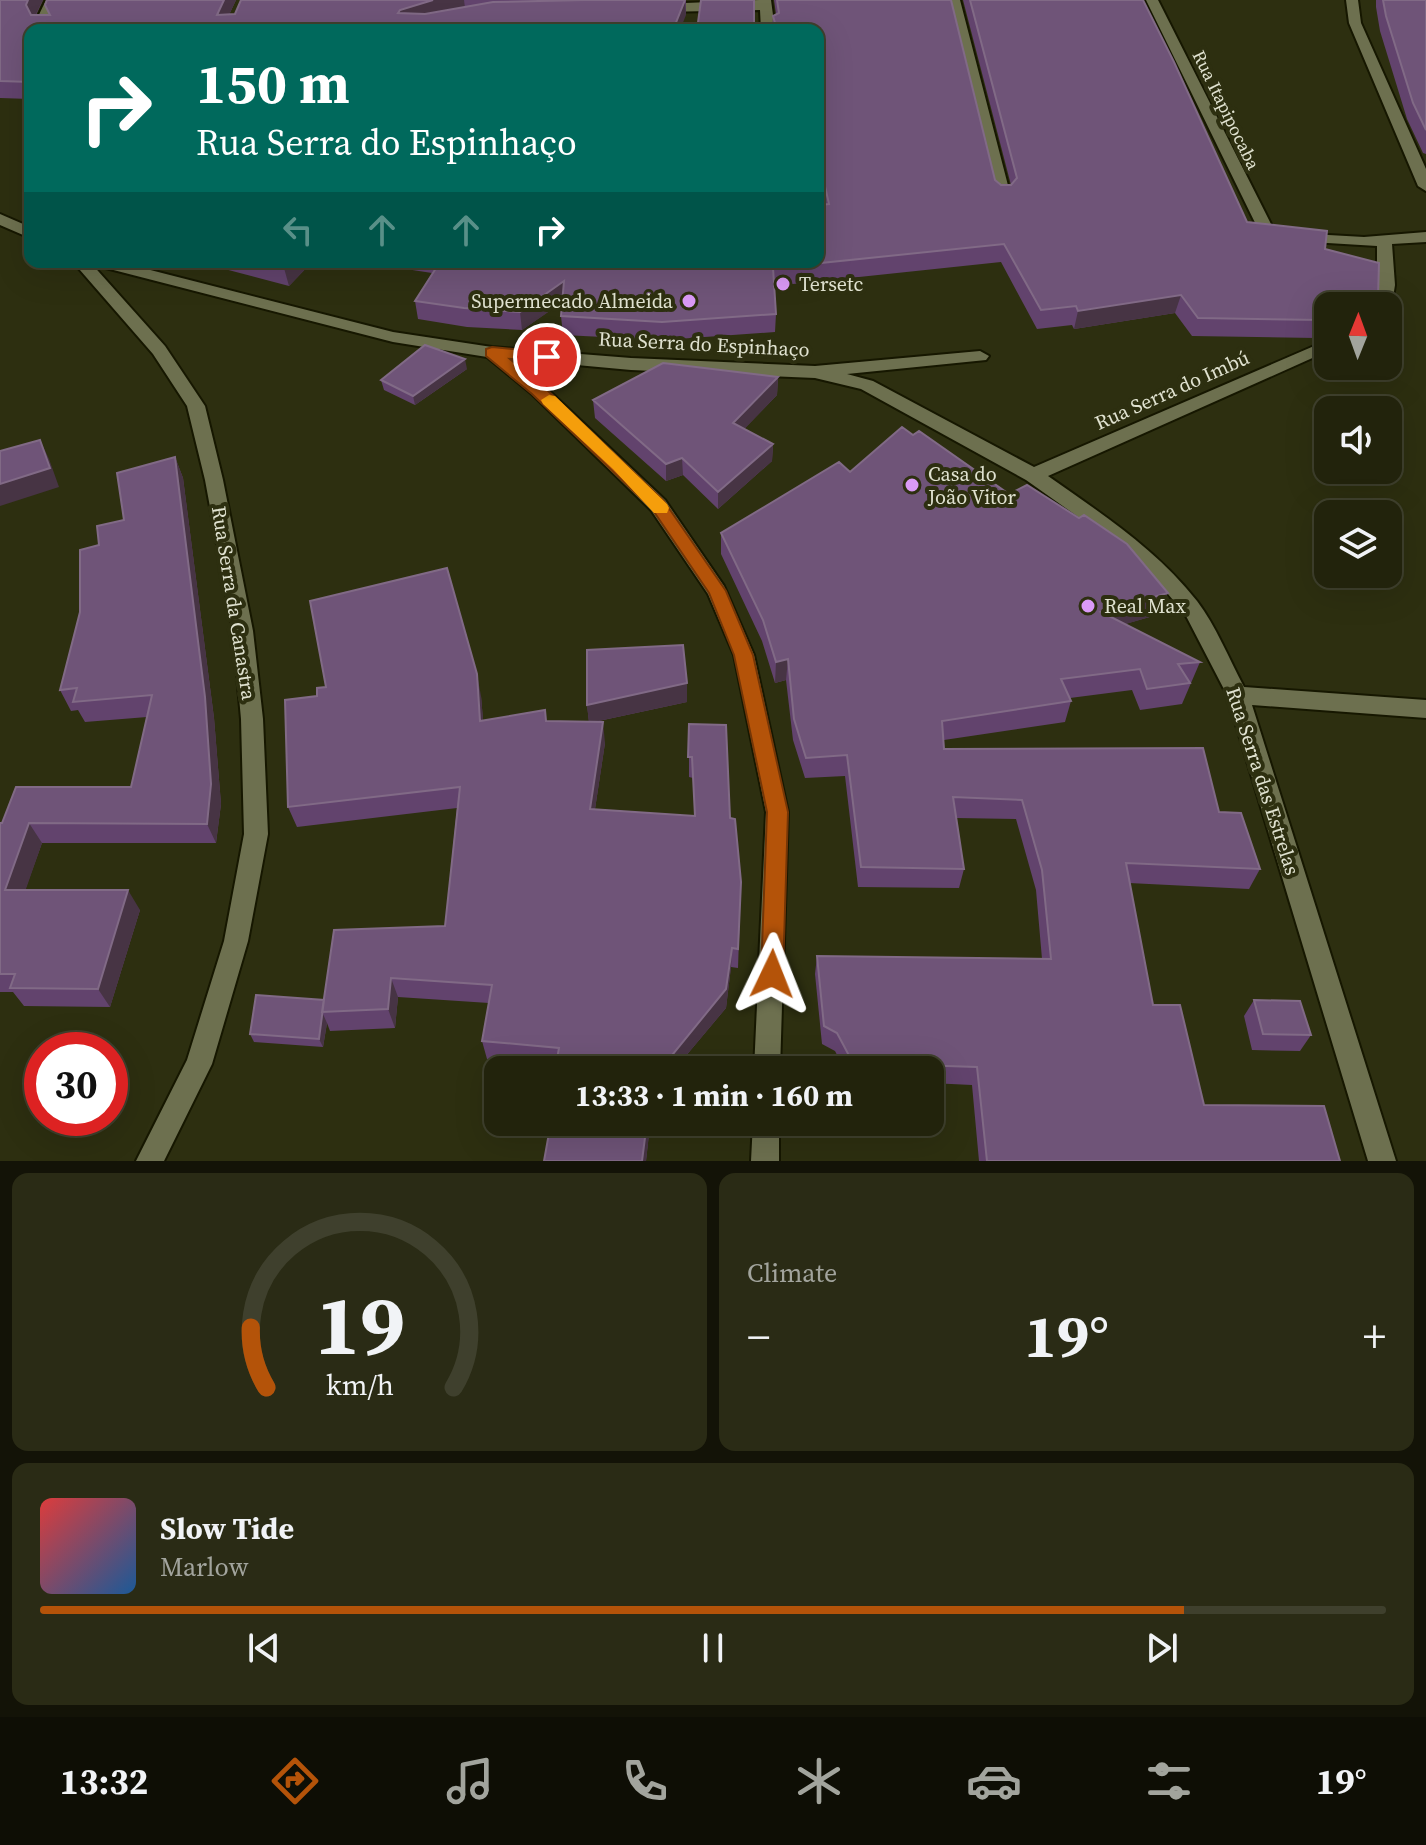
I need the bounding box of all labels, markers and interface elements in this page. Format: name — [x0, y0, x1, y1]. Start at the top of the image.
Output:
text: 150 m — [196, 45, 350, 122]
street label: Rua Itapipocaba — [1187, 46, 1267, 174]
icon: right — [64, 56, 168, 160]
text: Rua Serra do Espinhaço — [196, 118, 577, 167]
icon: left — [276, 208, 320, 252]
icon: ahead — [360, 208, 404, 252]
icon: ahead — [444, 208, 488, 252]
icon: right — [528, 208, 572, 252]
place label: Tersetc — [799, 270, 864, 298]
marker: Tersetc — [774, 275, 792, 293]
place label: Supermecado Almeida — [471, 287, 674, 315]
marker: Supermecado Almeida — [680, 292, 698, 310]
north arrow — [1314, 292, 1402, 380]
map controls — [1314, 292, 1402, 588]
pin — [513, 323, 581, 391]
street label: Rua Serra do Espinhaço — [598, 324, 810, 364]
icon: arrive — [525, 335, 569, 379]
street label: Rua Serra do Imbú — [1090, 343, 1254, 437]
button: sound — [1314, 396, 1402, 484]
place label: Casa do João Vitor — [927, 460, 1017, 511]
marker: Casa do João Vitor — [903, 476, 921, 494]
button: layers — [1314, 500, 1402, 588]
street label: Rua Serra da Canastra — [205, 504, 263, 703]
place label: Real Max — [1104, 592, 1186, 620]
marker: Real Max — [1079, 597, 1097, 615]
street label: Rua Serra das Estrelas — [1219, 683, 1307, 879]
position arrow — [730, 932, 814, 1016]
speed limit sign: 30 — [24, 1032, 128, 1136]
text: 13:33 · 1 min · 160 m — [575, 1075, 853, 1116]
text: Climate — [747, 1255, 837, 1291]
text: 19 — [314, 1268, 405, 1382]
text: 19° — [1024, 1295, 1109, 1377]
text: − — [747, 1306, 770, 1367]
text: + — [1363, 1306, 1386, 1367]
text: km/h — [325, 1365, 394, 1405]
text: Slow Tide — [160, 1508, 294, 1549]
text: Marlow — [160, 1549, 249, 1585]
icon: previous — [242, 1626, 286, 1670]
icon: pause — [691, 1626, 735, 1670]
icon: next — [1140, 1626, 1184, 1670]
icon: directions — [267, 1753, 323, 1809]
icon: music — [442, 1753, 498, 1809]
icon: phone — [617, 1753, 673, 1809]
icon: climate — [791, 1753, 847, 1809]
icon: car — [966, 1753, 1022, 1809]
icon: filters — [1141, 1753, 1197, 1809]
text: 13:32 — [59, 1757, 148, 1806]
text: 19° — [1316, 1757, 1367, 1806]

